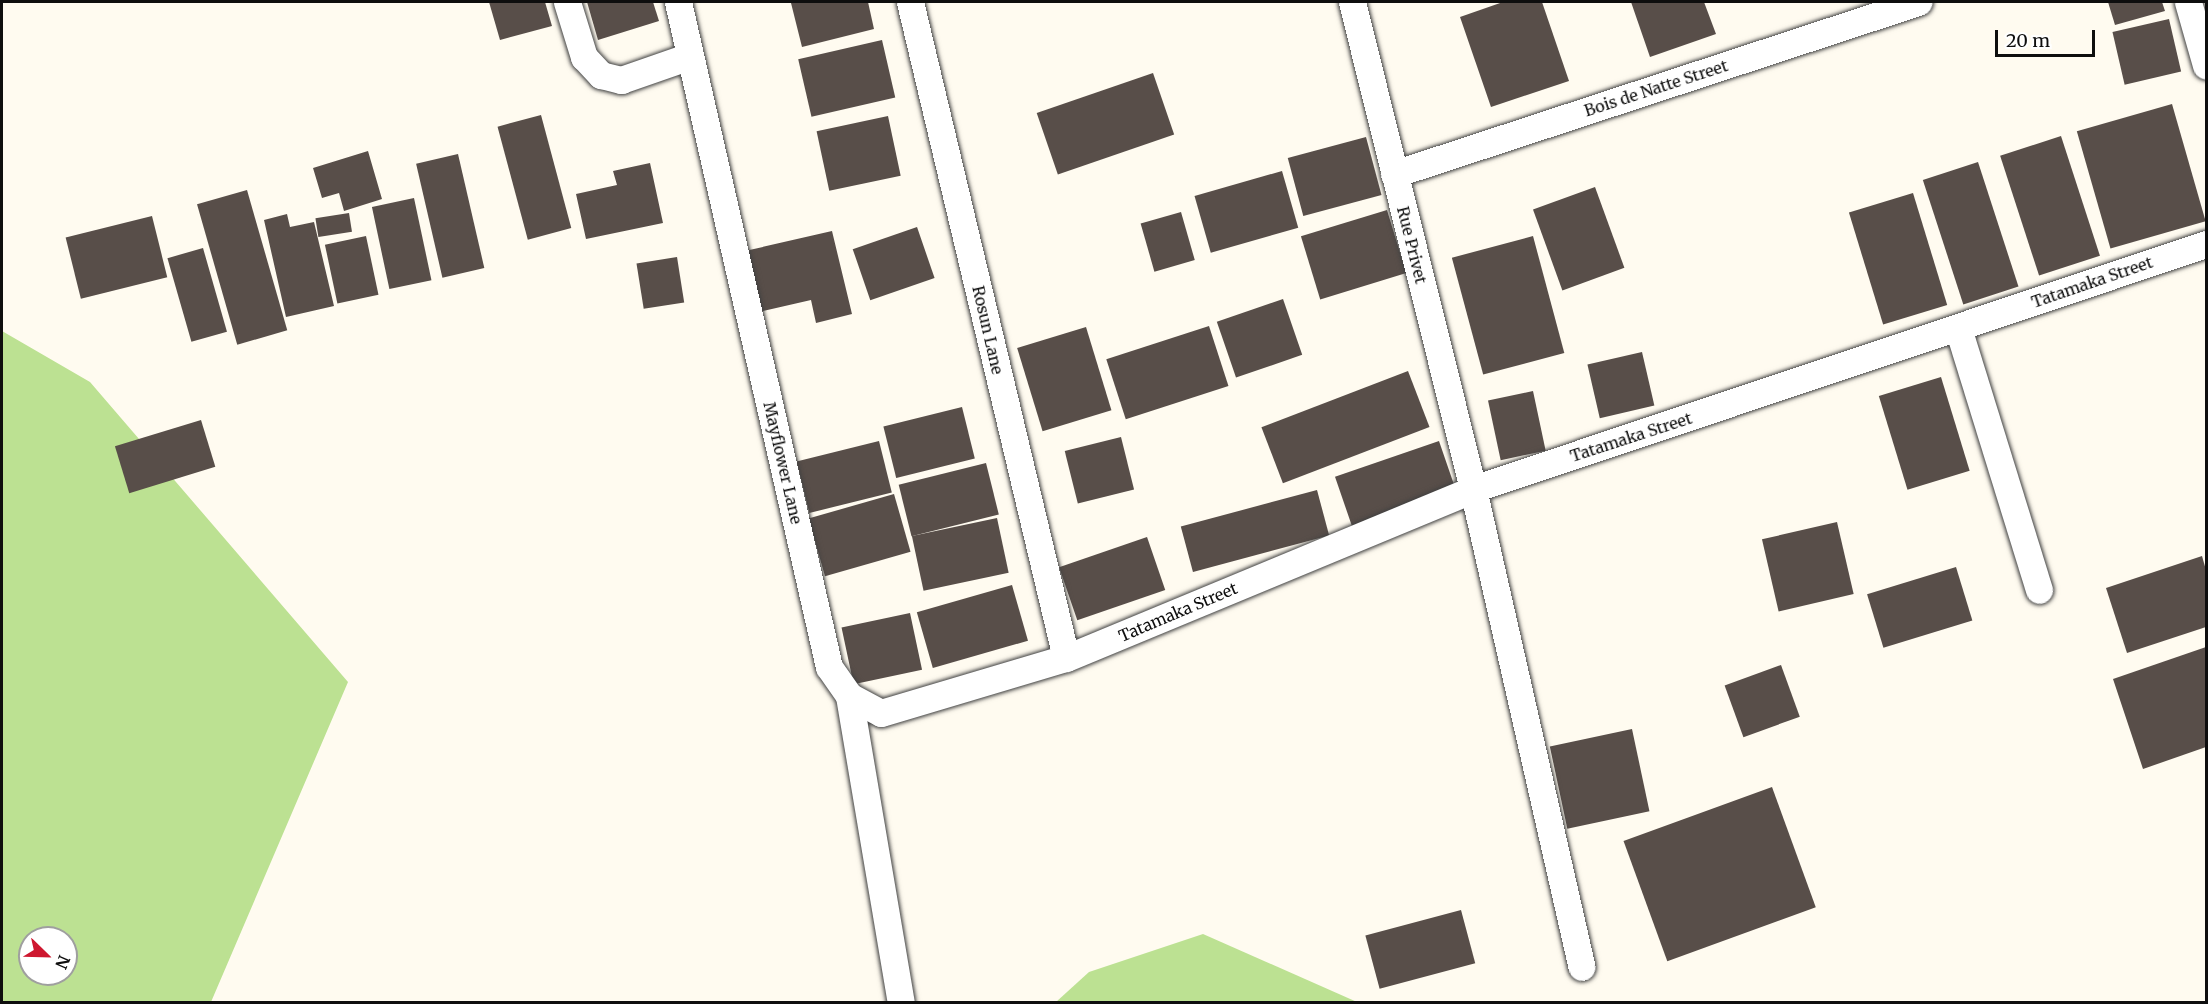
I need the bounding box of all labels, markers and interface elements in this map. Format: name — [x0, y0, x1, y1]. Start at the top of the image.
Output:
scale bar — [1998, 18, 2098, 56]
text: 20 m — [2006, 29, 2050, 52]
street label: Bois de Natte Street — [1582, 56, 1730, 120]
street label: Rue Privet — [1393, 204, 1431, 286]
street label: Tatamaka Street — [2029, 252, 2155, 312]
street label: Rosun Lane — [968, 284, 1008, 376]
street label: Mayflower Lane — [760, 400, 806, 526]
street label: Tatamaka Street — [1568, 408, 1694, 466]
street label: Tatamaka Street — [1116, 578, 1240, 646]
north arrow — [18, 926, 78, 986]
text: N — [51, 953, 74, 972]

